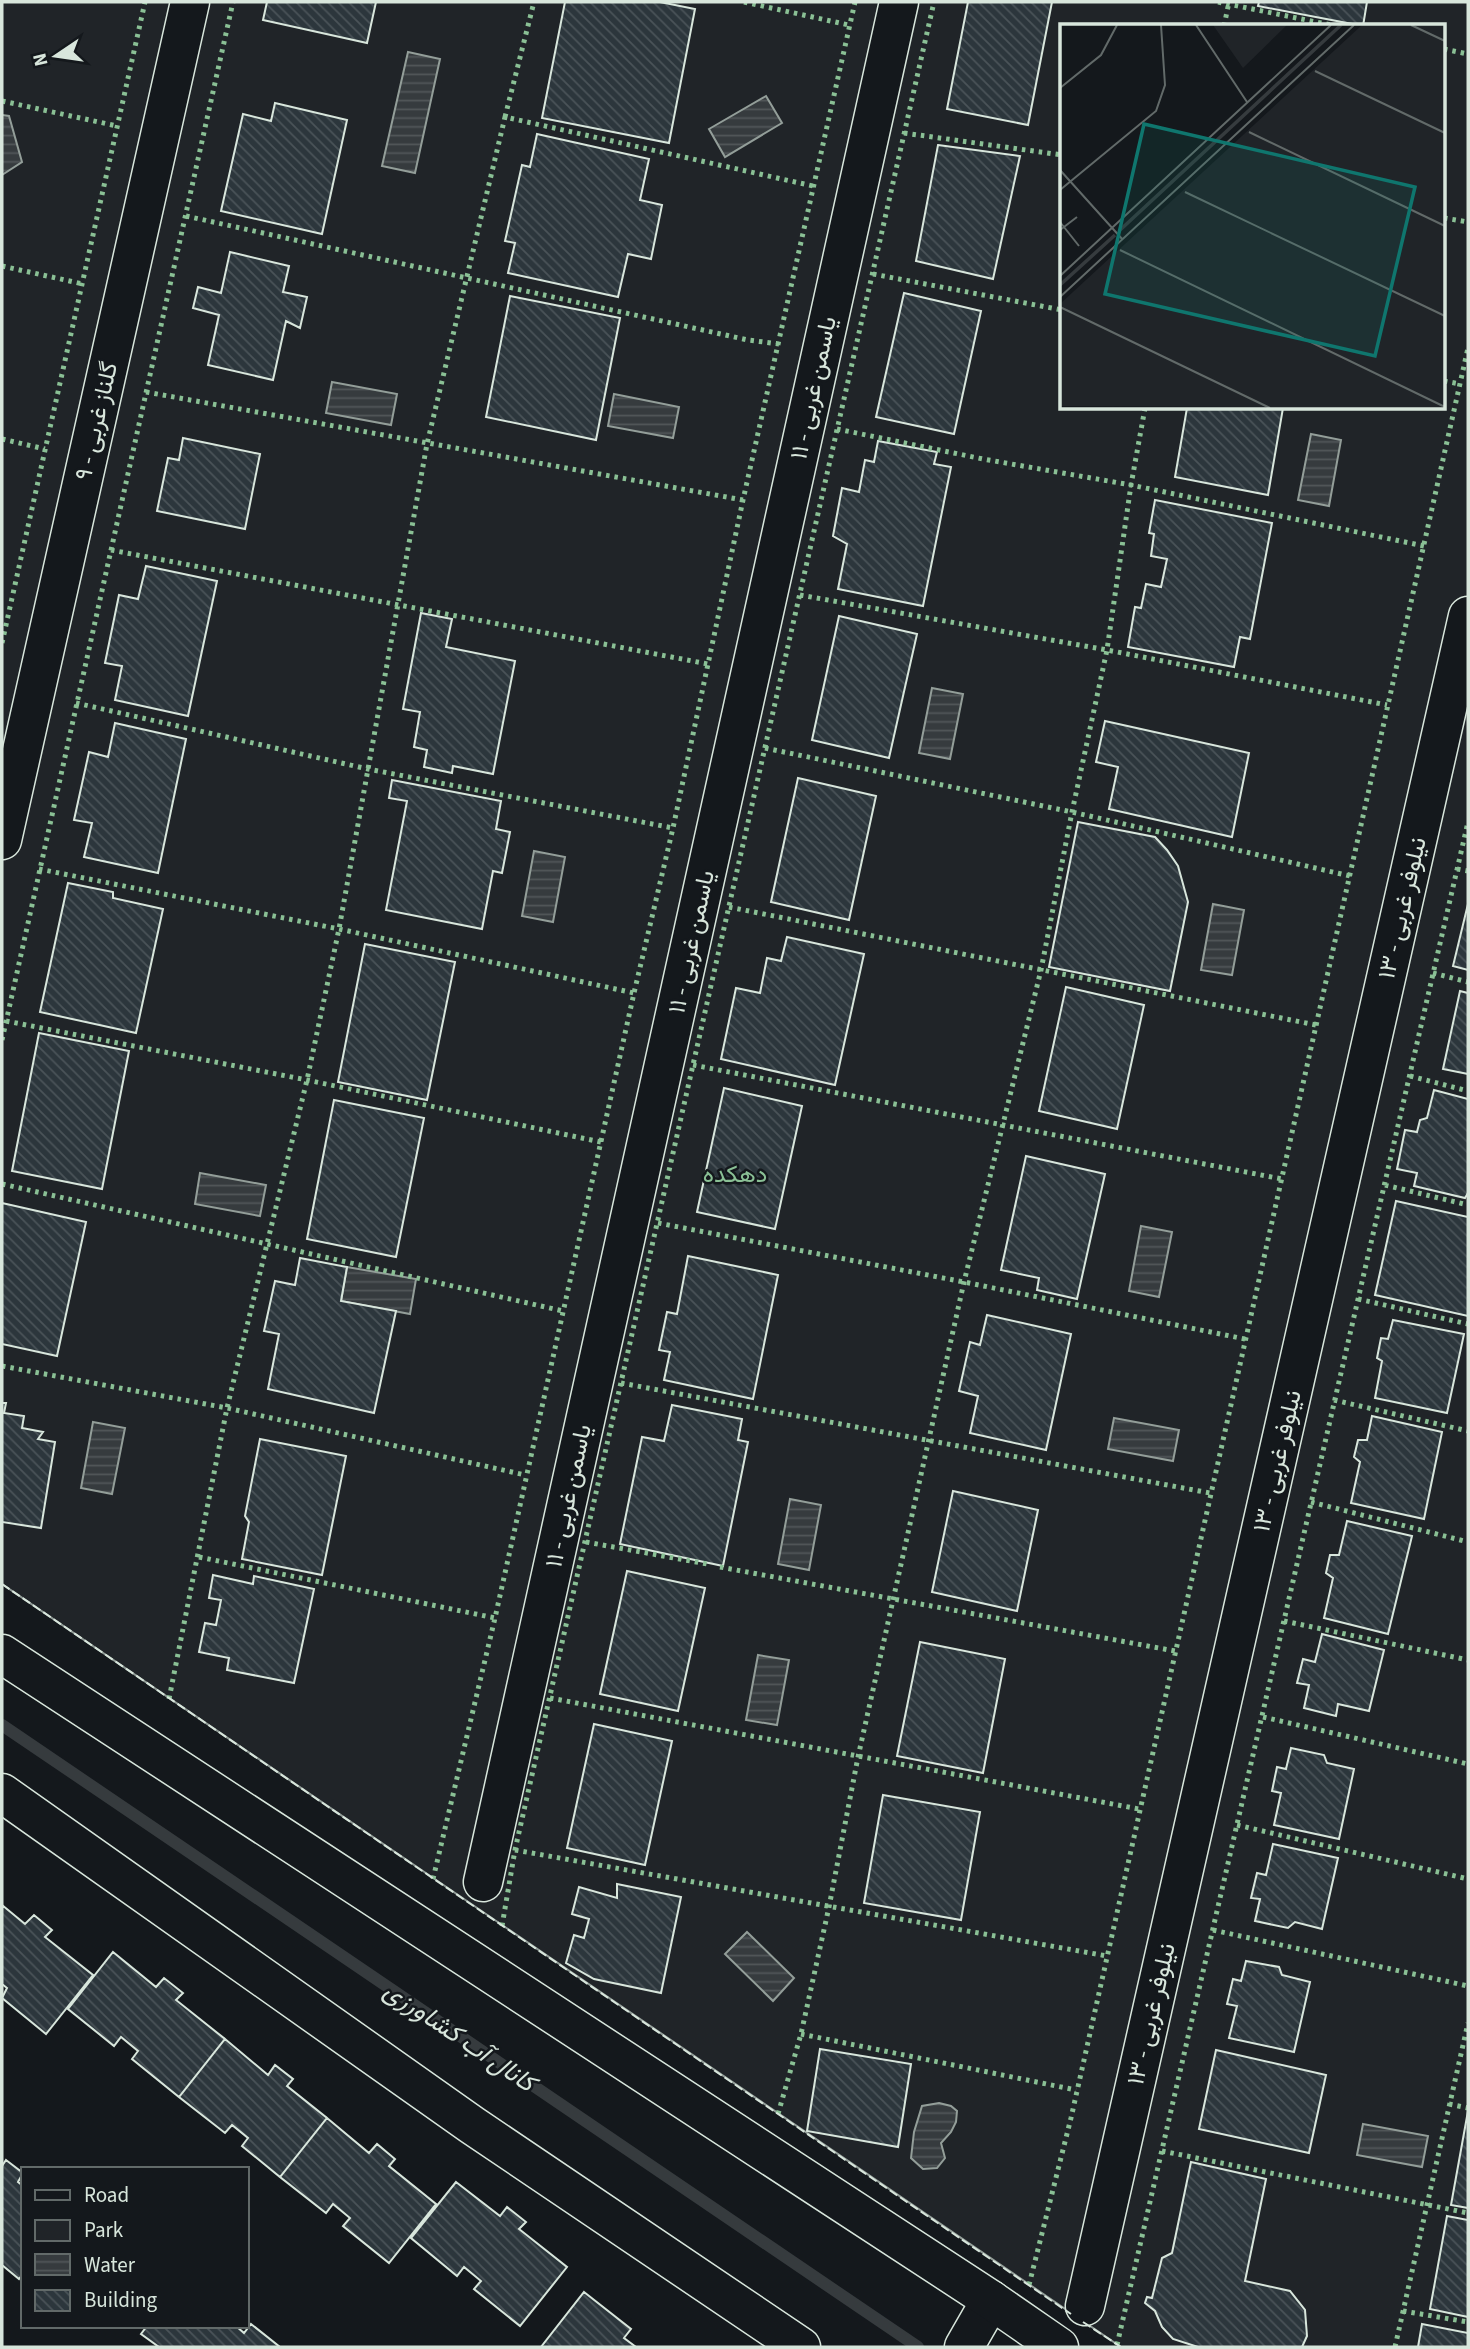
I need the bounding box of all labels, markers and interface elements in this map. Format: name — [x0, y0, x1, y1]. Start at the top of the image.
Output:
north arrow — [21, 21, 91, 91]
inset map — [1060, 24, 1446, 410]
text: N — [26, 50, 55, 69]
street label: یاسمن غربی - ۱۱ — [781, 313, 846, 463]
street label: گلناز غربی - ۹ — [66, 359, 127, 484]
street label: نیلوفر غربی - ۱۳ — [1369, 834, 1436, 983]
street label: یاسمن غربی - ۱۱ — [659, 867, 724, 1017]
park label: دهکده — [703, 1157, 767, 1192]
street label: نیلوفر غربی - ۱۳ — [1244, 1387, 1311, 1536]
street label: یاسمن غربی - ۱۱ — [536, 1421, 601, 1571]
street label: نیلوفر غربی - ۱۳ — [1118, 1940, 1185, 2089]
water label: کانال آب کشاورزی — [376, 1972, 547, 2103]
legend — [21, 2167, 248, 2328]
text: Road — [84, 2180, 129, 2210]
text: Park — [84, 2215, 124, 2245]
text: Water — [84, 2250, 136, 2280]
text: Building — [84, 2285, 158, 2315]

